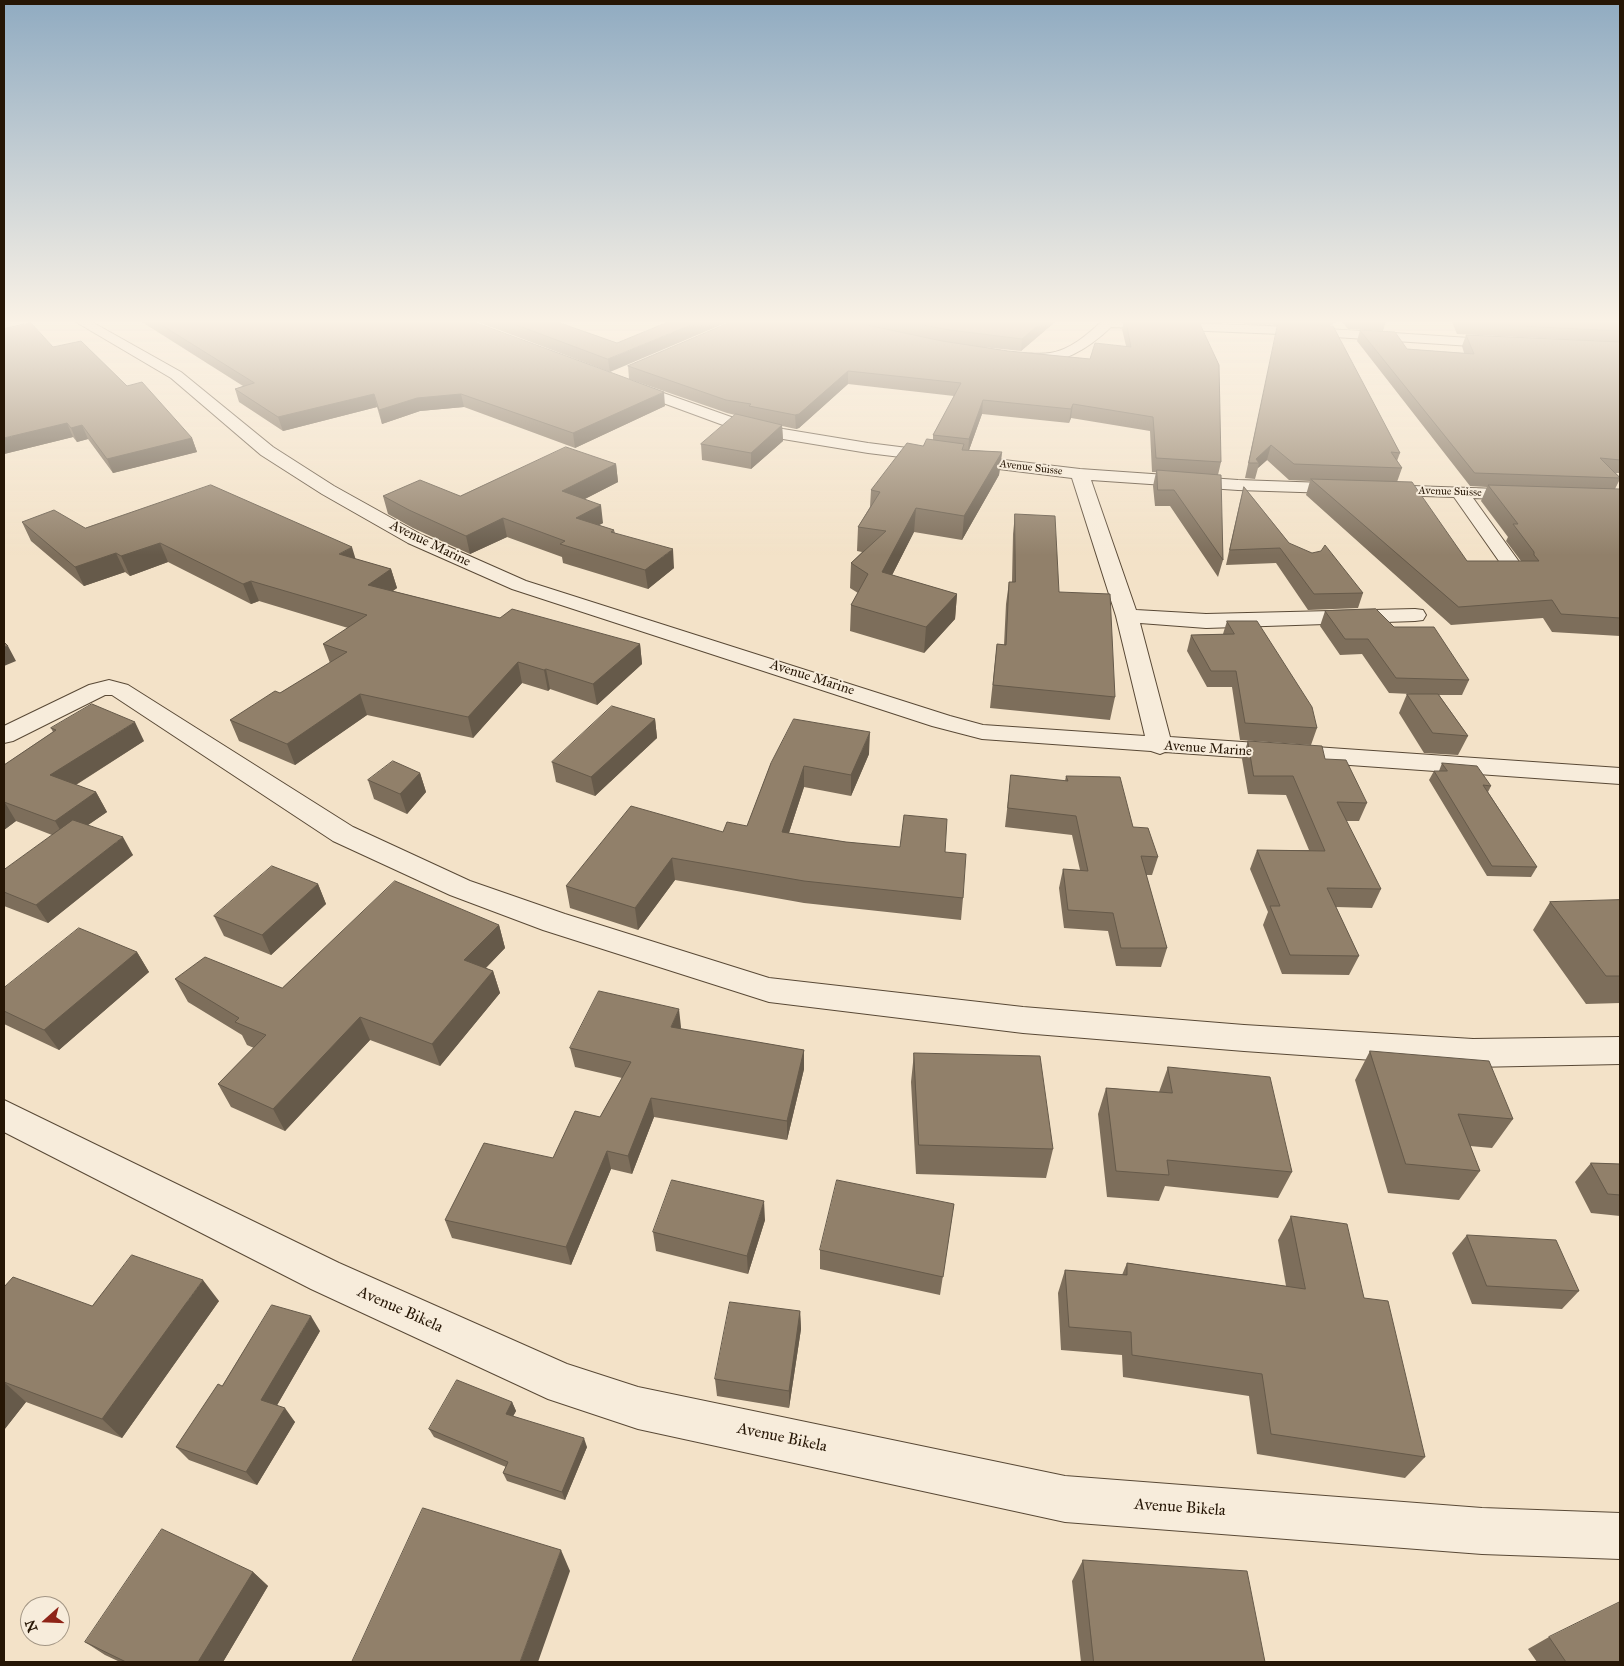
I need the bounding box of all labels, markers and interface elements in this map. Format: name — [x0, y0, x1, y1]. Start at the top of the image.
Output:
street label: Avenue Suisse — [999, 458, 1063, 478]
street label: Avenue Suisse — [1418, 484, 1482, 500]
street label: Avenue Marine — [387, 517, 473, 571]
street label: Avenue Marine — [768, 656, 856, 700]
street label: Avenue Marine — [1164, 738, 1252, 760]
street label: Avenue Bikela — [354, 1283, 446, 1337]
street label: Avenue Bikela — [735, 1419, 829, 1457]
street label: Avenue Bikela — [1134, 1495, 1226, 1521]
north arrow — [20, 1596, 70, 1646]
text: N — [21, 1617, 41, 1634]

